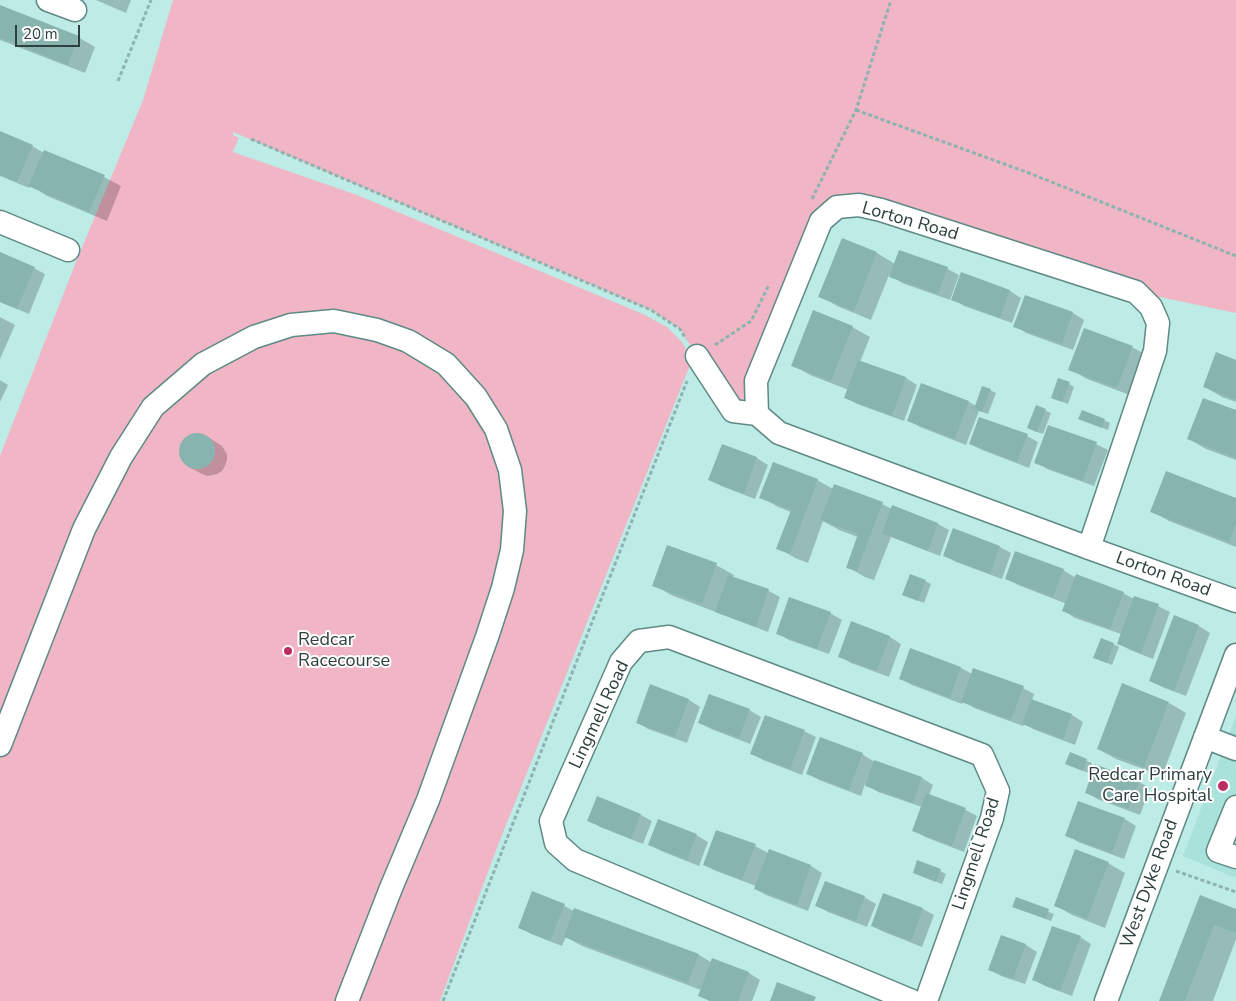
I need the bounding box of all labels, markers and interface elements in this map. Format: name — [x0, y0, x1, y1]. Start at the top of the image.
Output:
scale bar — [18, 15, 82, 47]
text: 20 m — [23, 24, 58, 44]
street label: Lorton Road — [859, 198, 961, 246]
street label: Lorton Road — [1113, 548, 1213, 602]
place label: Redcar Racecourse — [298, 630, 390, 672]
marker: Redcar Racecourse — [282, 645, 294, 657]
street label: Lingmell Road — [566, 657, 634, 773]
place label: Redcar Primary Care Hospital — [1088, 765, 1212, 808]
marker: Redcar Primary Care Hospital — [1216, 779, 1230, 793]
street label: Lingmell Road — [949, 795, 1005, 913]
street label: West Dyke Road — [1117, 817, 1183, 951]

